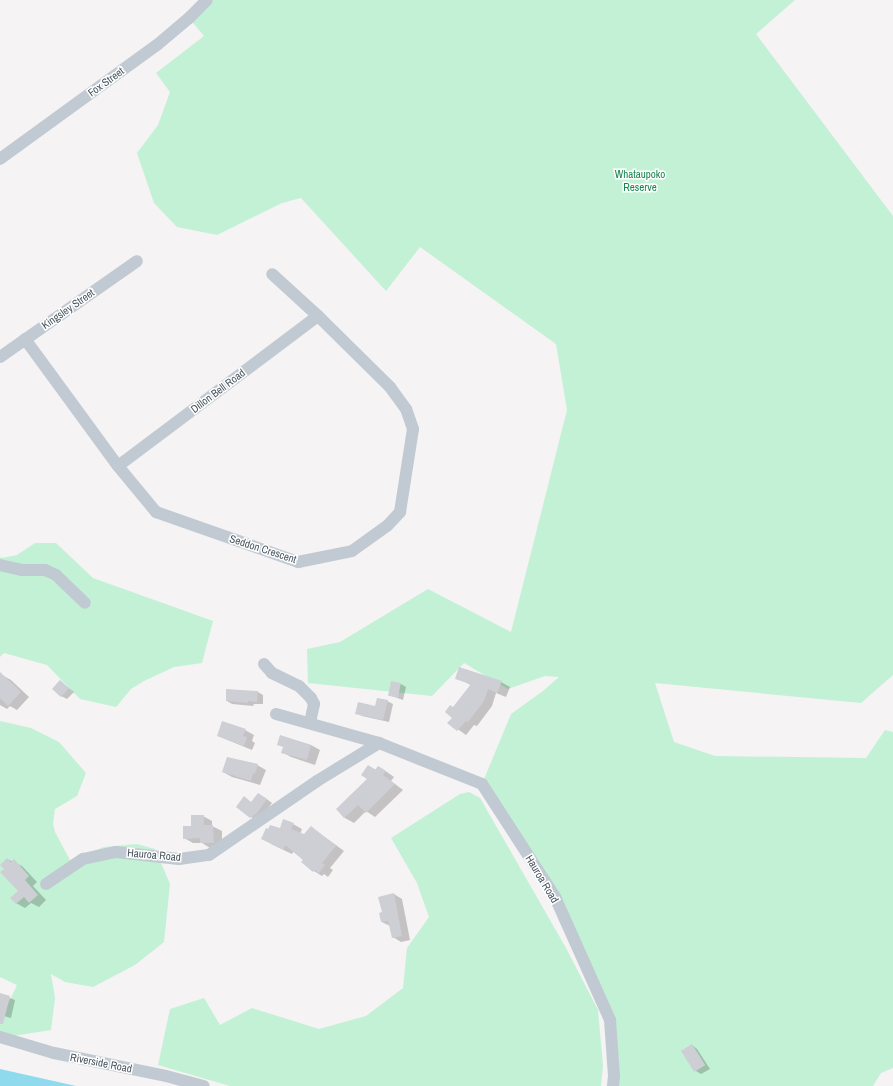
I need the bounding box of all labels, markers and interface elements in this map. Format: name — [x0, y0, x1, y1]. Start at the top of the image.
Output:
street label: Fox Street — [85, 65, 127, 99]
park label: Whataupoko Reserve — [615, 168, 665, 194]
street label: Kingsley Street — [39, 286, 97, 332]
street label: Dillon Bell Road — [188, 366, 248, 416]
street label: Seddon Crescent — [228, 532, 298, 566]
street label: Hauroa Road — [127, 846, 181, 864]
street label: Hauroa Road — [523, 853, 561, 905]
street label: Riverside Road — [69, 1051, 133, 1075]

